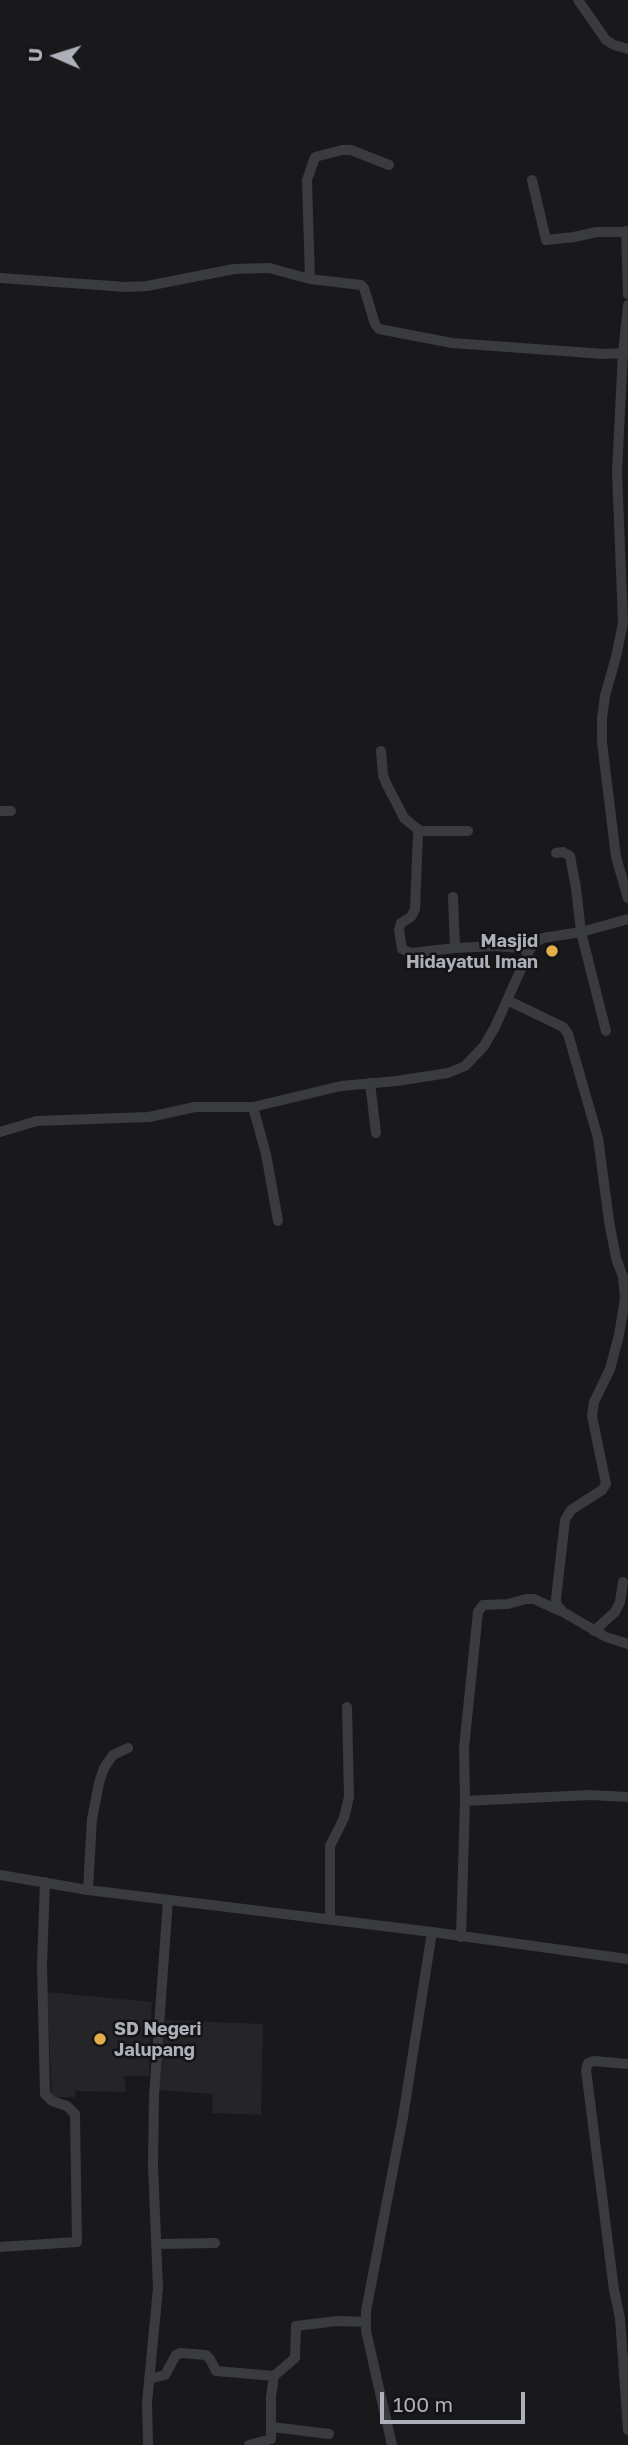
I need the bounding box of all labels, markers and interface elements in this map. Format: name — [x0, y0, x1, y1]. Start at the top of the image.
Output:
north arrow — [21, 21, 91, 91]
text: U — [23, 47, 46, 62]
place label: Masjid Hidayatul Iman — [406, 930, 538, 972]
marker: Masjid Hidayatul Iman — [544, 943, 560, 959]
place label: SD Negeri Jalupang — [114, 2018, 201, 2060]
marker: SD Negeri Jalupang — [92, 2031, 108, 2047]
scale bar — [383, 2378, 528, 2422]
text: 100 m — [393, 2391, 453, 2417]

